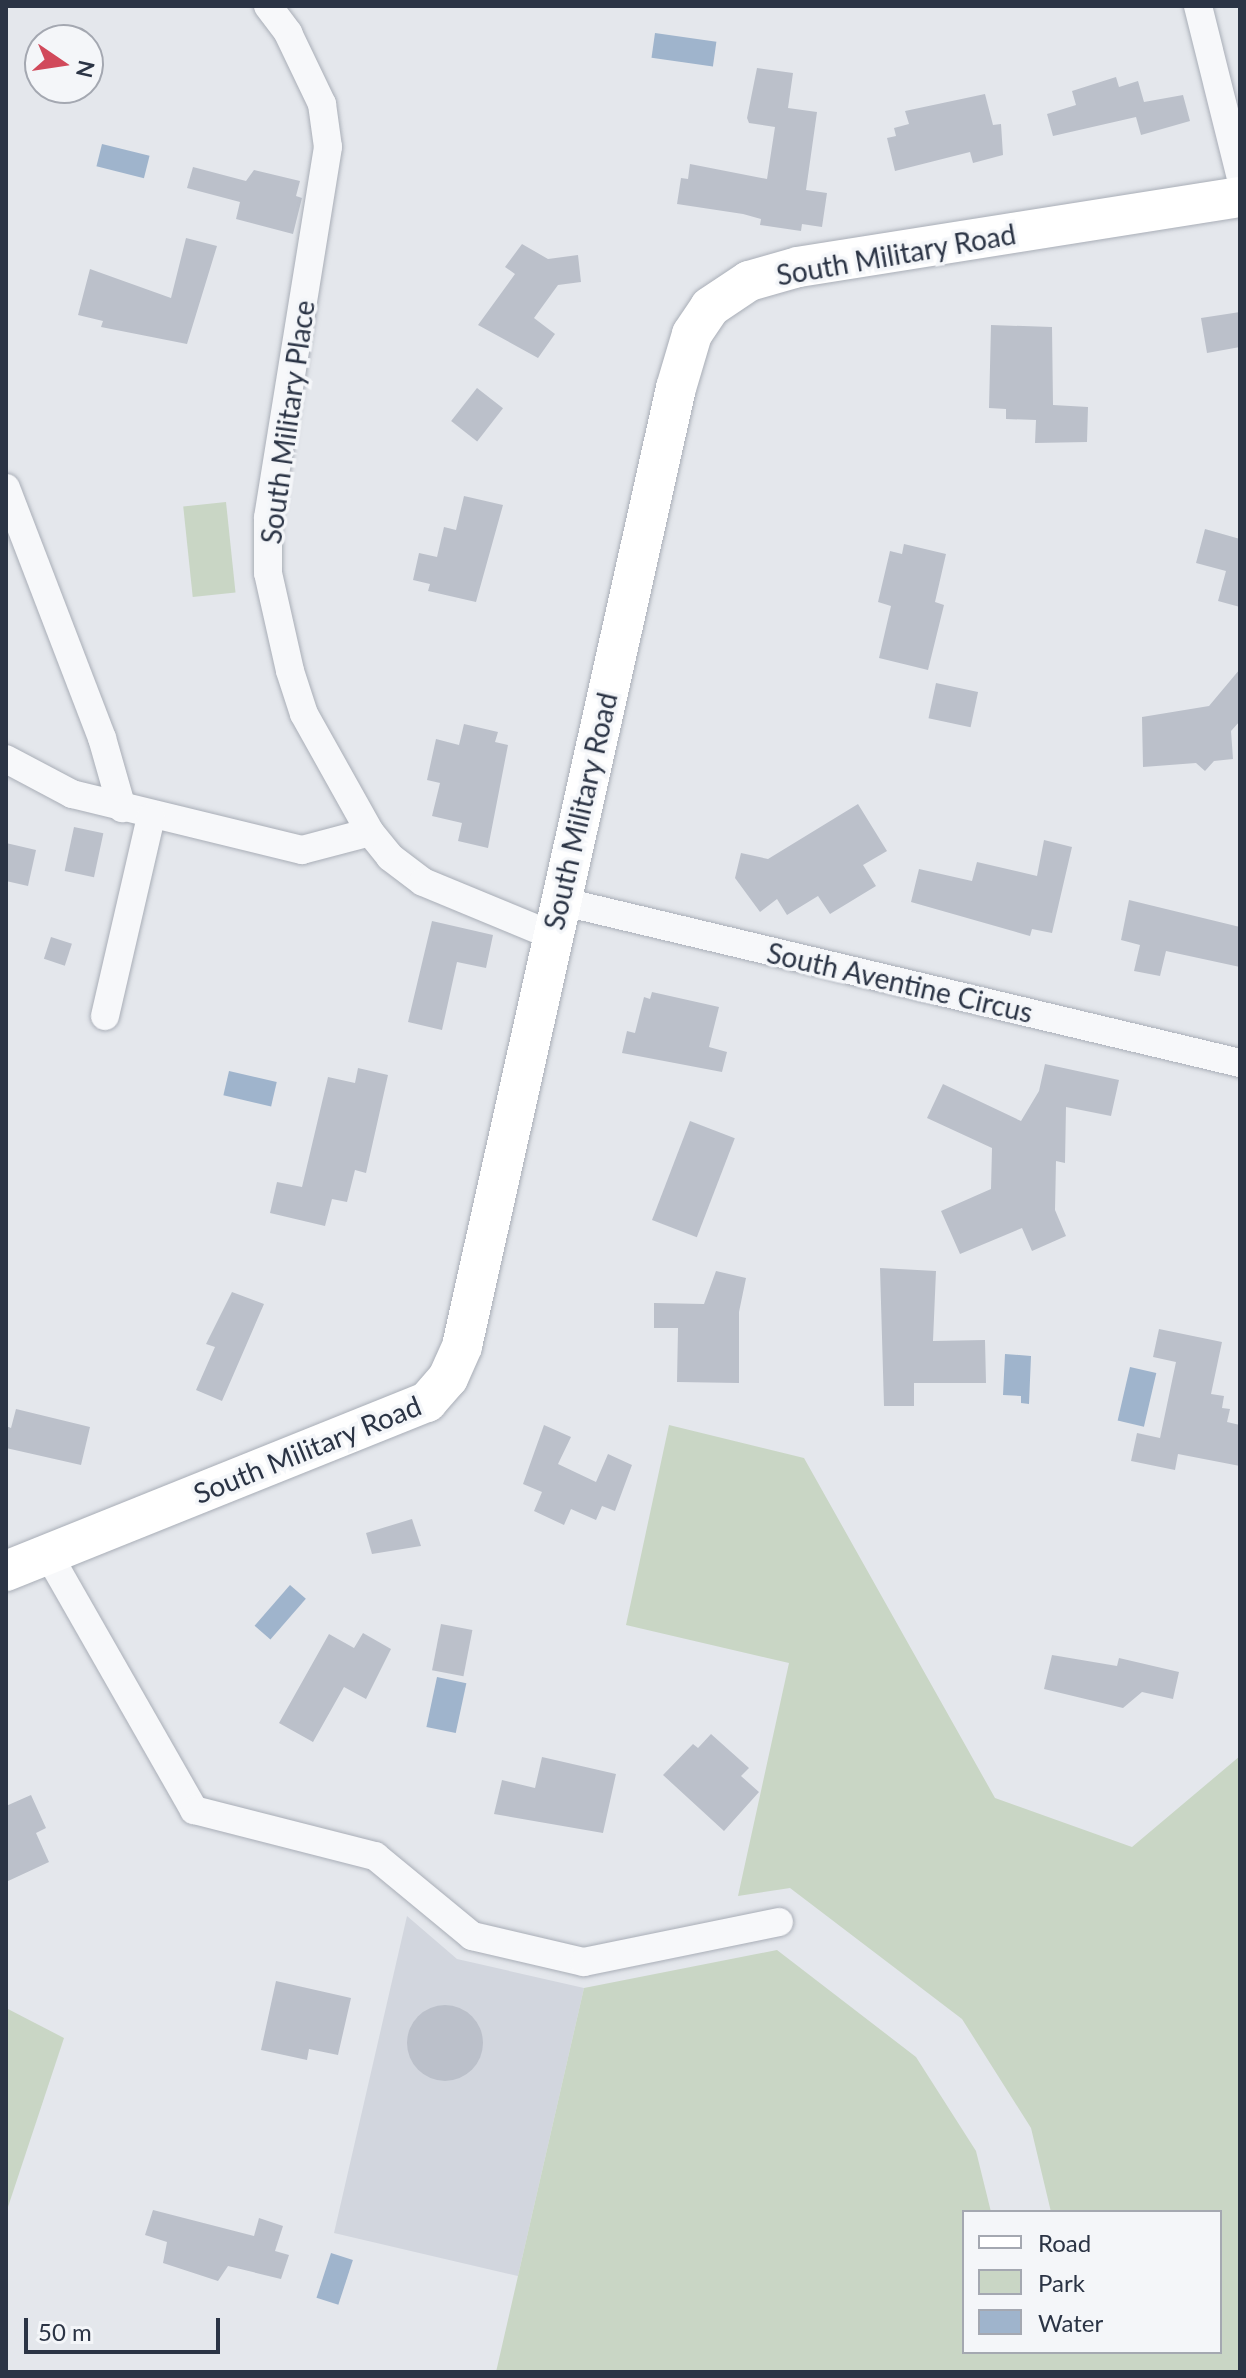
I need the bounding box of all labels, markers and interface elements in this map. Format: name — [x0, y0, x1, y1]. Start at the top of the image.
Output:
north arrow — [24, 24, 104, 104]
text: N — [71, 58, 101, 80]
street label: South Military Road — [773, 216, 1019, 292]
street label: South Military Place — [253, 298, 321, 546]
street label: South Military Road — [536, 689, 624, 933]
street label: South Aventine Circus — [763, 935, 1037, 1029]
street label: South Military Road — [188, 1388, 426, 1510]
legend — [962, 2210, 1222, 2354]
text: Road — [1038, 2228, 1091, 2257]
text: Park — [1038, 2268, 1085, 2297]
scale bar — [28, 2302, 224, 2352]
text: Water — [1038, 2308, 1103, 2337]
text: 50 m — [38, 2317, 92, 2346]

